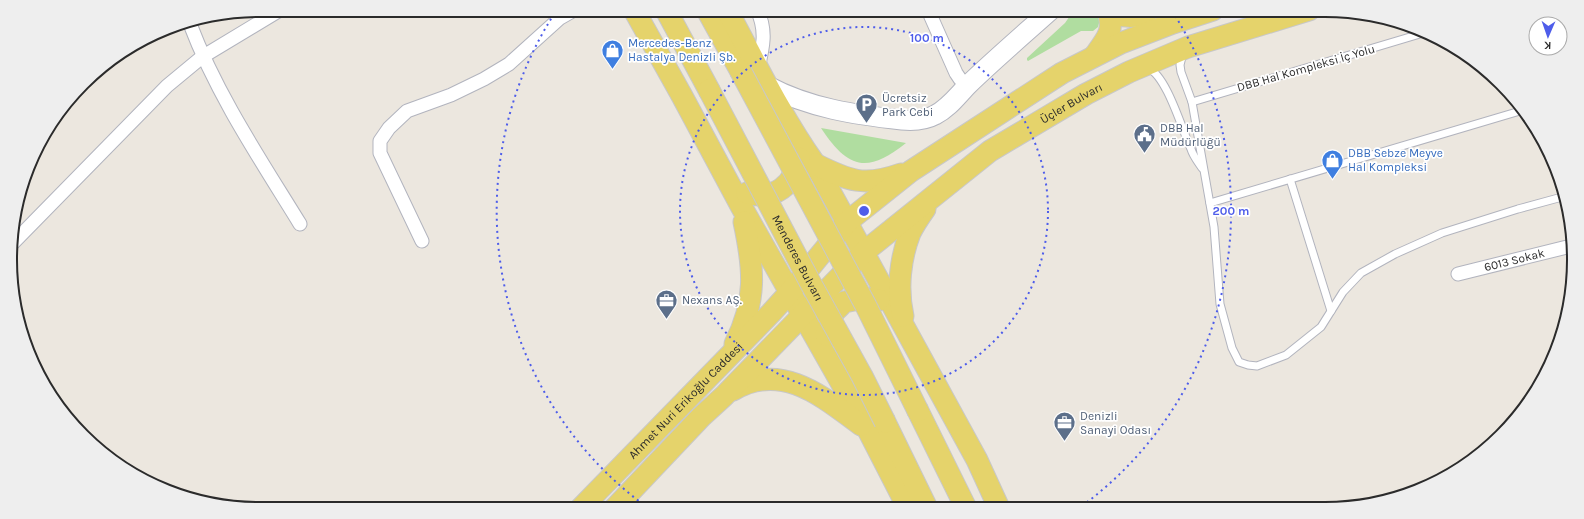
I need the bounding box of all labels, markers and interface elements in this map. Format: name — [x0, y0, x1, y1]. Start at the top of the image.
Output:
north arrow — [1528, 16, 1568, 56]
text: 100 m — [910, 31, 944, 45]
place label: Mercedes-Benz Hastalya Denizli Şb. — [628, 36, 735, 64]
shop icon: Mercedes-Benz Hastalya Denizli Şb. — [599, 37, 625, 70]
text: K — [1543, 39, 1551, 52]
street label: DBB Hal Kompleksi İç Yolu — [1235, 42, 1377, 94]
street label: Üçler Bulvarı — [1038, 80, 1105, 127]
place label: Ücretsiz Park Cebi — [882, 91, 933, 119]
parking icon: Ücretsiz Park Cebi — [853, 92, 879, 125]
place label: DBB Hal Müdürlüğü — [1160, 121, 1221, 149]
public building icon: DBB Hal Müdürlüğü — [1131, 122, 1157, 155]
place label: DBB Sebze Meyve Hal Kompleksi — [1348, 146, 1443, 174]
shop icon: DBB Sebze Meyve Hal Kompleksi — [1320, 147, 1346, 180]
centre of rings — [857, 204, 871, 218]
text: 200 m — [1213, 204, 1249, 218]
street label: Menderes Bulvarı — [769, 213, 826, 303]
street label: 6013 Sokak — [1483, 246, 1546, 274]
office icon: Nexans AŞ. — [654, 287, 680, 320]
place label: Nexans AŞ. — [682, 293, 742, 307]
street label: Ahmet Nuri Erikoğlu Caddesi — [626, 339, 746, 462]
place label: Denizli Sanayi Odası — [1080, 409, 1151, 437]
office icon: Denizli Sanayi Odası — [1051, 410, 1077, 443]

